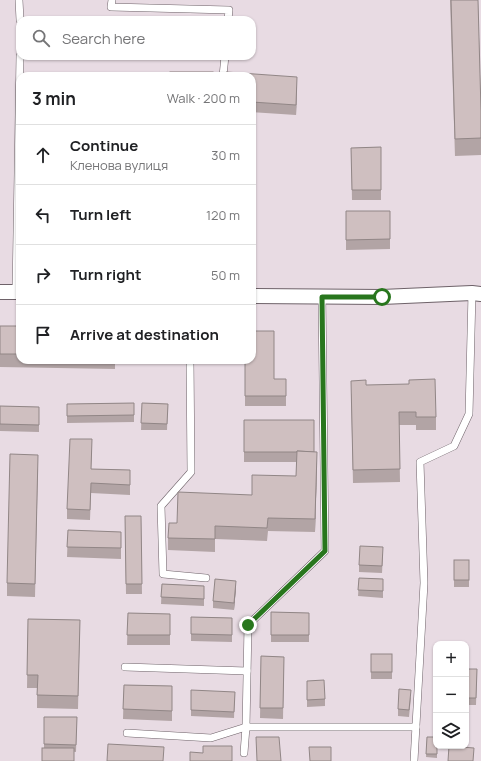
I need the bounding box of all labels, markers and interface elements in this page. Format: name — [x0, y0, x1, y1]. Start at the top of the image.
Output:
search box — [16, 16, 256, 60]
icon: search — [30, 27, 52, 49]
text: Search here — [62, 28, 145, 49]
text: 3 min — [32, 87, 76, 110]
text: Walk · 200 m — [167, 89, 240, 107]
text: Continue — [70, 135, 138, 156]
icon: ahead — [32, 144, 54, 166]
text: 30 m — [211, 146, 240, 164]
text: Кленова вулиця — [70, 156, 168, 174]
icon: left — [32, 204, 54, 226]
text: Turn left — [70, 204, 132, 225]
text: 120 m — [206, 206, 240, 224]
icon: right — [32, 264, 54, 286]
text: Turn right — [70, 264, 141, 285]
text: 50 m — [211, 266, 240, 284]
route start — [373, 288, 391, 306]
icon: arrive — [32, 324, 54, 346]
text: Arrive at destination — [70, 324, 219, 345]
route end — [239, 616, 257, 634]
map controls — [433, 641, 469, 749]
button: + — [433, 641, 469, 677]
button: − — [433, 677, 469, 713]
button: layers — [433, 713, 469, 749]

